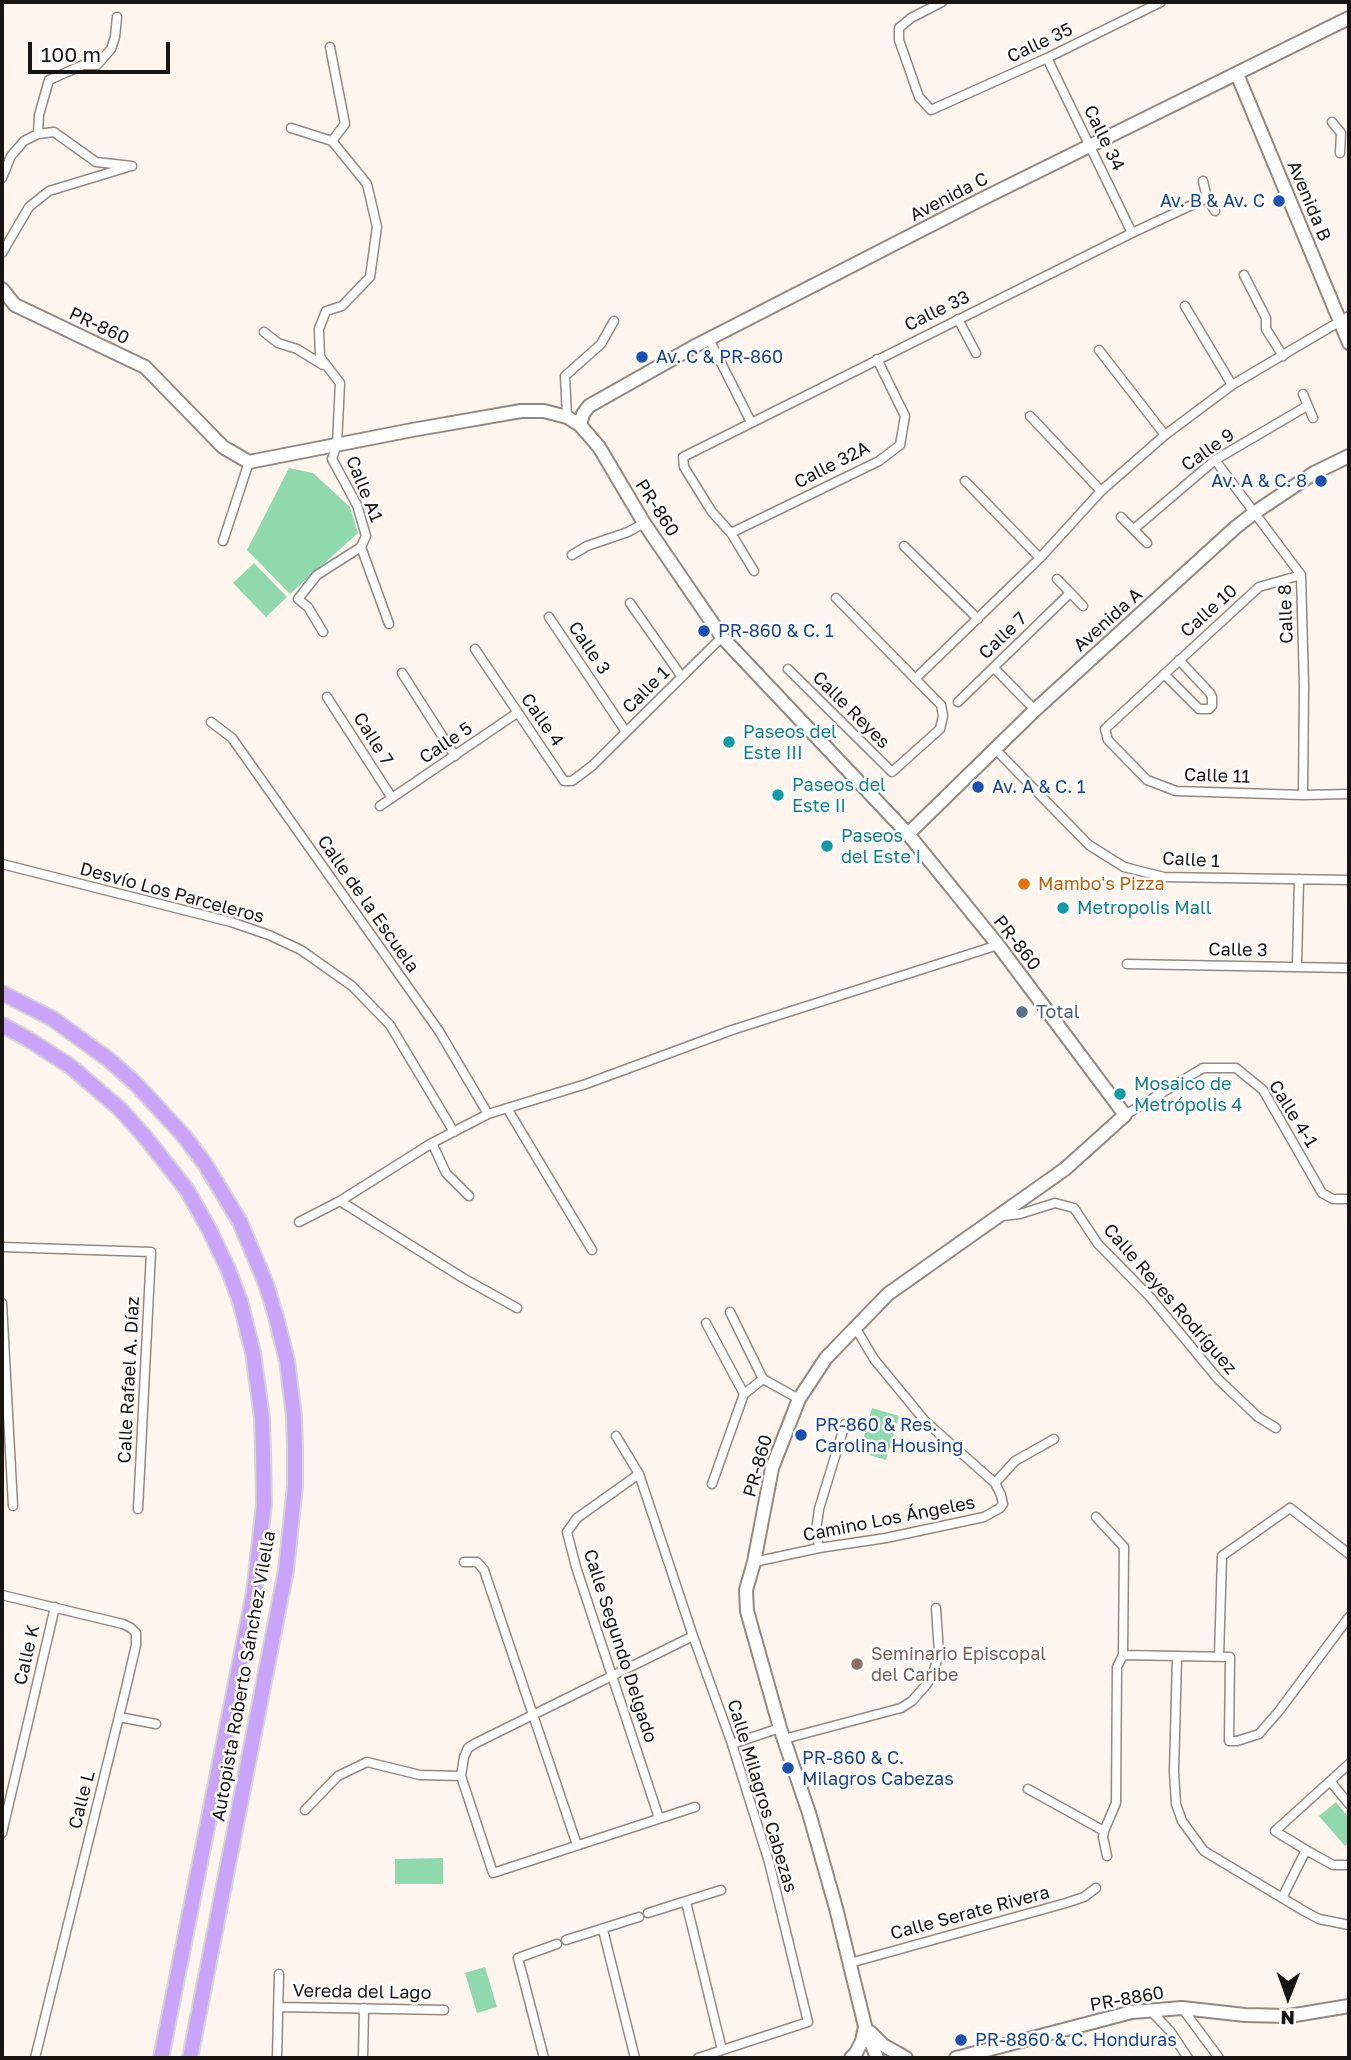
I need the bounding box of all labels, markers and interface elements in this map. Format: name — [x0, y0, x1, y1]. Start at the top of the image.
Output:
street label: Calle 35 — [1004, 18, 1076, 68]
scale bar — [32, 28, 173, 72]
text: 100 m — [41, 41, 101, 67]
street label: Calle 34 — [1079, 102, 1129, 174]
street label: Avenida B — [1282, 158, 1336, 244]
street label: Avenida C — [906, 168, 992, 226]
place label: Av. B & Av. C — [1160, 190, 1265, 212]
marker: Av. B & Av. C — [1271, 193, 1287, 209]
street label: Calle 33 — [901, 286, 973, 336]
street label: PR-860 — [65, 303, 133, 349]
place label: Av. C & PR-860 — [656, 346, 783, 368]
marker: Av. C & PR-860 — [634, 349, 650, 365]
street label: Calle 9 — [1177, 424, 1239, 476]
street label: Calle 32A — [791, 437, 873, 493]
street label: Calle A1 — [341, 453, 387, 525]
place label: Av. A & C. 8 — [1211, 470, 1307, 492]
marker: Av. A & C. 8 — [1313, 473, 1329, 489]
street label: PR-860 — [631, 475, 683, 541]
street label: Calle 10 — [1176, 580, 1242, 642]
street label: Avenida A — [1069, 584, 1147, 656]
street label: Calle 8 — [1274, 584, 1298, 644]
street label: Calle 7 — [975, 608, 1031, 664]
street label: Calle 3 — [563, 617, 615, 679]
place label: PR-860 & C. 1 — [718, 620, 833, 642]
marker: PR-860 & C. 1 — [696, 623, 712, 639]
street label: Calle 1 — [618, 662, 674, 718]
street label: Calle Reyes — [808, 667, 894, 753]
street label: Calle 4 — [516, 689, 568, 751]
street label: Calle 7 — [348, 709, 398, 769]
street label: Calle 5 — [415, 718, 477, 768]
place label: Paseos del Este III — [743, 721, 837, 764]
marker: Paseos del Este III — [721, 734, 737, 750]
street label: Calle 11 — [1184, 764, 1250, 788]
place label: Paseos del Este II — [792, 774, 886, 816]
place label: Av. A & C. 1 — [992, 776, 1086, 798]
marker: Av. A & C. 1 — [970, 779, 986, 795]
marker: Paseos del Este II — [770, 787, 786, 803]
place label: Paseos del Este I — [841, 825, 921, 868]
street label: Calle de la Escuela — [312, 831, 424, 977]
marker: Paseos del Este I — [819, 838, 835, 854]
street label: Calle 1 — [1162, 848, 1220, 872]
street label: Desvío Los Parceleros — [78, 858, 266, 928]
place label: Mambo's Pizza — [1038, 873, 1165, 895]
marker: Mambo's Pizza — [1016, 876, 1032, 892]
place label: Metropolis Mall — [1077, 897, 1211, 919]
marker: Metropolis Mall — [1055, 900, 1071, 916]
street label: PR-860 — [989, 911, 1045, 975]
street label: Calle 3 — [1208, 939, 1268, 961]
place label: Total — [1036, 1001, 1079, 1023]
marker: Total — [1014, 1004, 1030, 1020]
place label: Mosaico de Metrópolis 4 — [1134, 1073, 1242, 1116]
street label: Calle 4-1 — [1264, 1076, 1322, 1152]
marker: Mosaico de Metrópolis 4 — [1112, 1086, 1128, 1102]
street label: Calle Reyes Rodríguez — [1099, 1219, 1241, 1379]
street label: Calle Rafael A. Díaz — [114, 1296, 144, 1464]
place label: PR-860 & Res. Carolina Housing — [815, 1414, 963, 1456]
marker: PR-860 & Res. Carolina Housing — [793, 1427, 809, 1443]
street label: PR-860 — [739, 1432, 777, 1500]
street label: Camino Los Ángeles — [801, 1492, 977, 1546]
street label: Autopista Roberto Sánchez Vilella — [208, 1529, 280, 1823]
street label: Calle Segundo Delgado — [579, 1547, 661, 1745]
street label: Calle K — [10, 1623, 44, 1687]
place label: Seminario Episcopal del Caribe — [871, 1643, 1046, 1686]
marker: Seminario Episcopal del Caribe — [849, 1656, 865, 1672]
street label: Calle Milagros Cabezas — [722, 1697, 802, 1895]
place label: PR-860 & C. Milagros Cabezas — [802, 1747, 954, 1790]
marker: PR-860 & C. Milagros Cabezas — [780, 1760, 796, 1776]
street label: Calle L — [64, 1769, 100, 1831]
street label: Calle Serate Rivera — [888, 1881, 1052, 1945]
north arrow — [1253, 1962, 1323, 2032]
street label: Vereda del Lago — [292, 1980, 432, 2004]
street label: PR-8860 — [1088, 1982, 1166, 2016]
text: N — [1280, 2007, 1295, 2030]
place label: PR-8860 & C. Honduras — [975, 2029, 1177, 2051]
marker: PR-8860 & C. Honduras — [953, 2032, 969, 2048]

